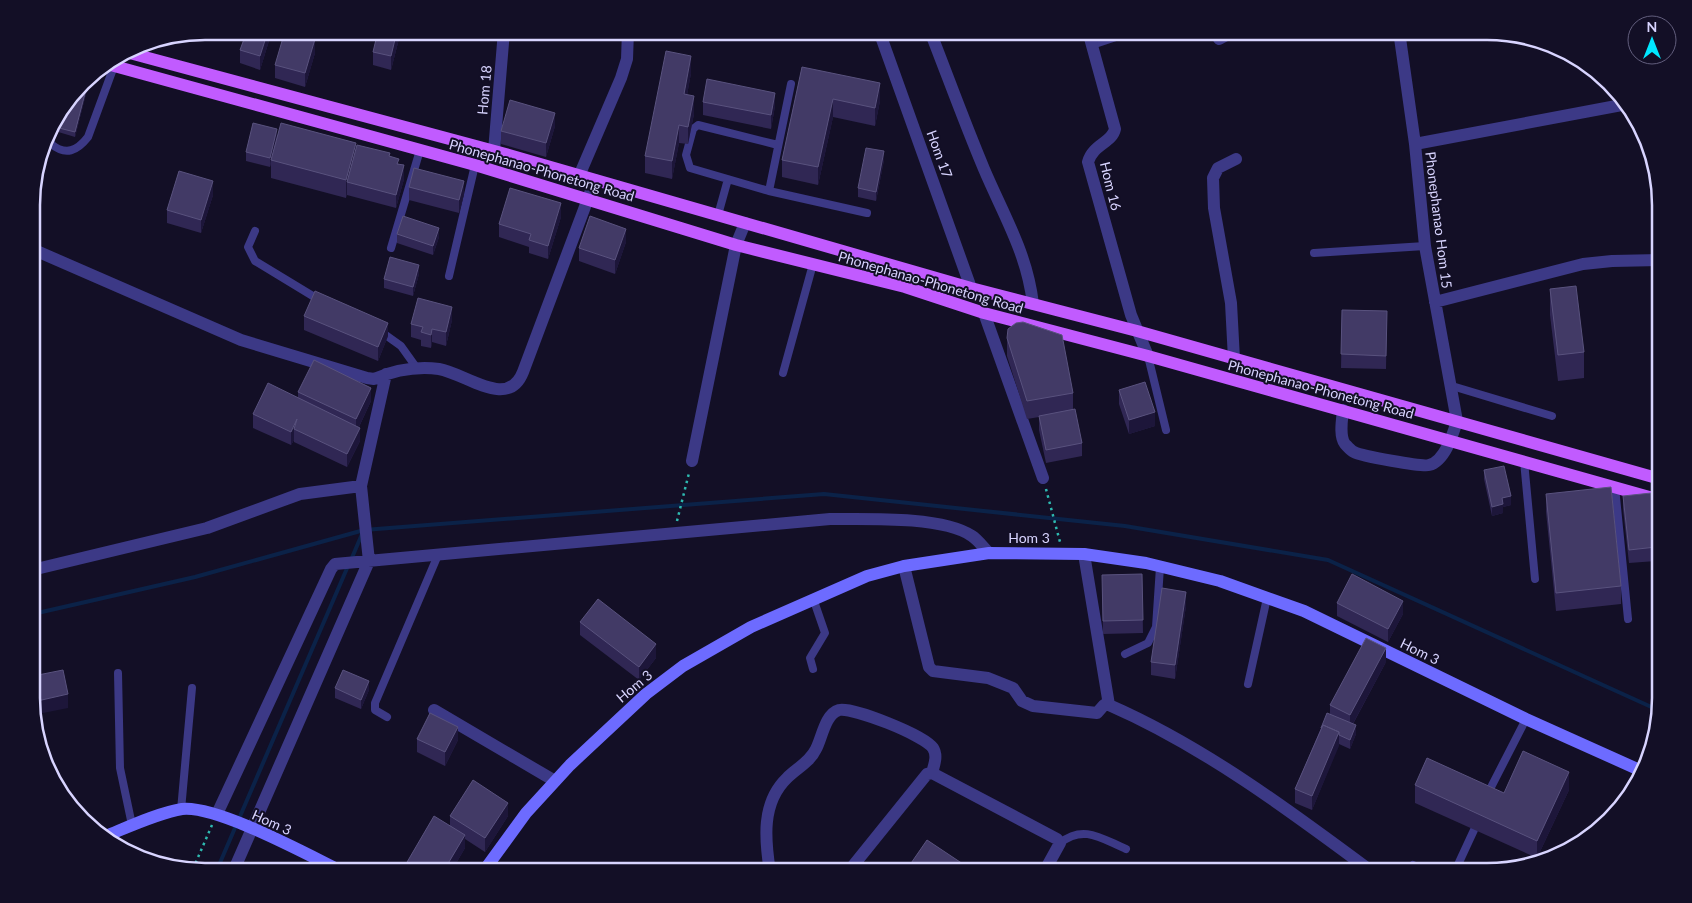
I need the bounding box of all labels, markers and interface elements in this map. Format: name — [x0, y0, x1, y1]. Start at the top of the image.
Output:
north arrow — [1627, 15, 1677, 65]
text: N — [1647, 18, 1657, 35]
street label: Hom 18 — [473, 64, 495, 116]
street label: Hom 17 — [924, 128, 956, 180]
street label: Phonephanao-Phonetong Road — [447, 135, 637, 205]
street label: Phonephanao Hom 15 — [1422, 150, 1456, 290]
street label: Hom 16 — [1097, 160, 1125, 212]
street label: Phonephanao-Phonetong Road — [836, 247, 1026, 317]
street label: Phonephanao-Phonetong Road — [1226, 356, 1416, 422]
street label: Hom 3 — [1008, 529, 1050, 546]
street label: Hom 3 — [1398, 634, 1442, 668]
street label: Hom 3 — [613, 666, 655, 706]
street label: Hom 3 — [250, 806, 294, 838]

